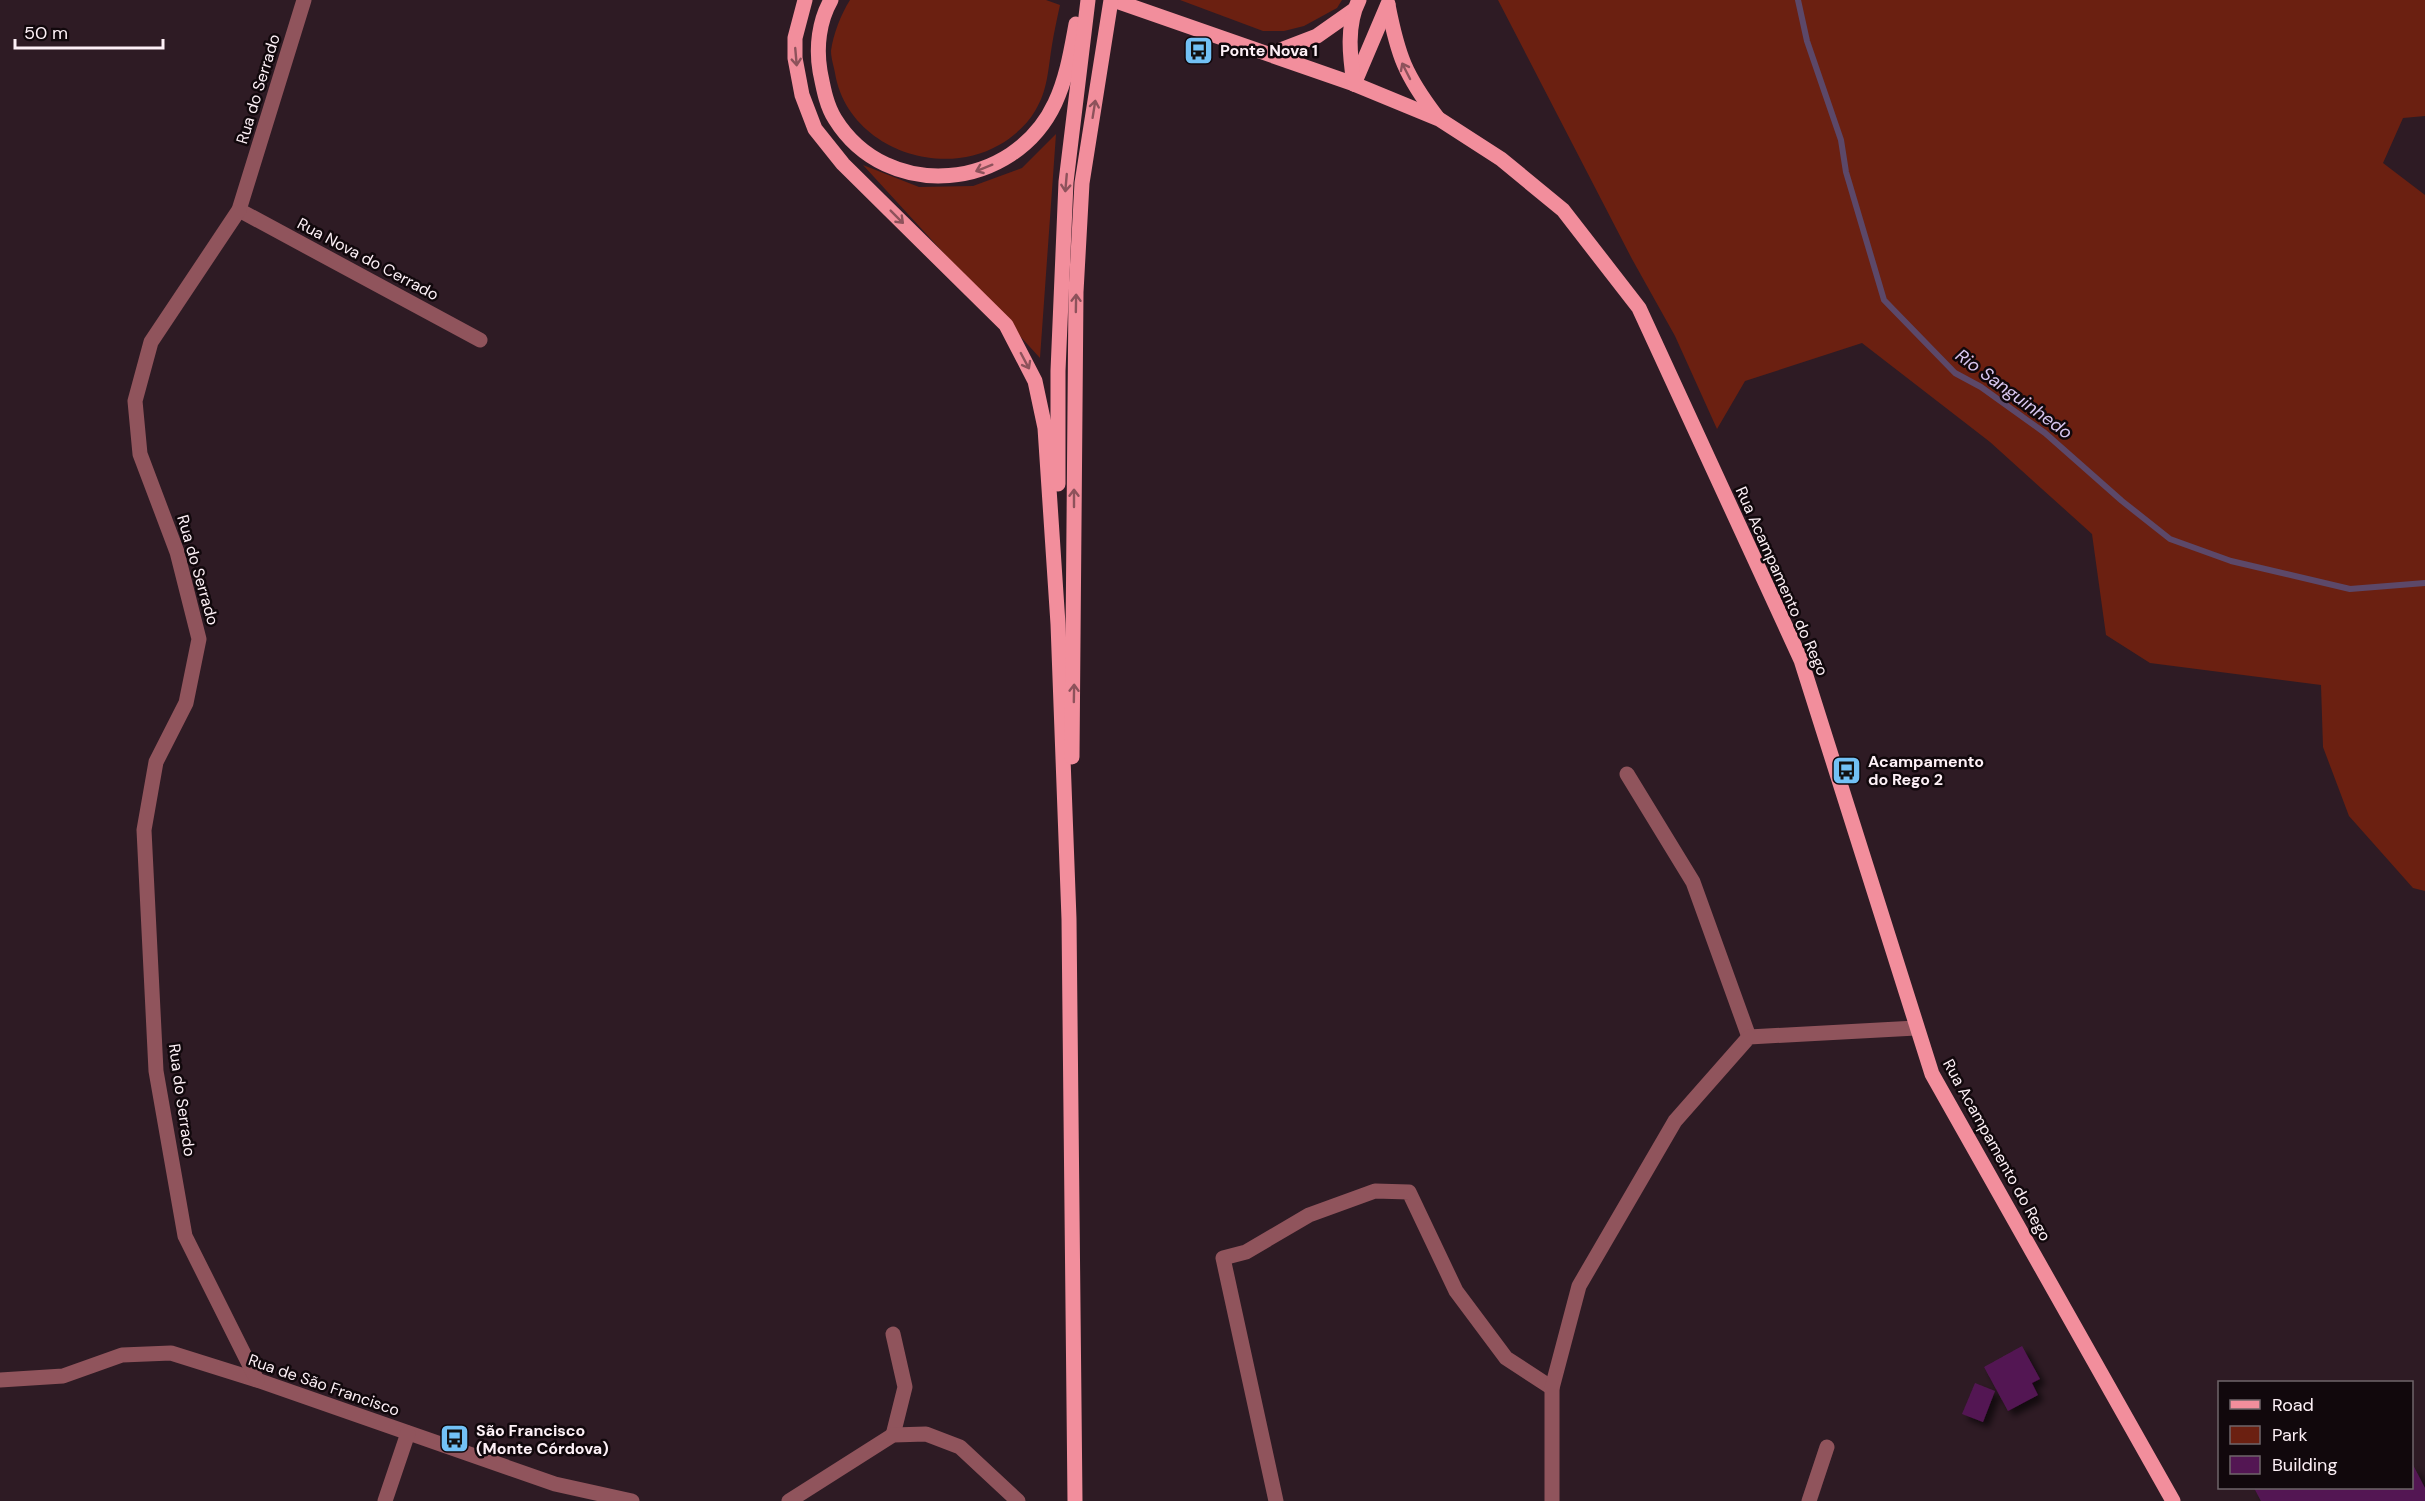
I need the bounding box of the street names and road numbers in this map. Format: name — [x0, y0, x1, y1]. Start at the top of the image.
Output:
street label: Rua do Serrado — [231, 31, 285, 147]
street label: Rua Nova do Cerrado — [294, 213, 442, 305]
street label: Rua Acampamento do Rego — [1731, 483, 1833, 679]
street label: Rua do Serrado — [172, 512, 224, 628]
street label: Rua do Serrado — [164, 1042, 200, 1158]
street label: Rua Acampamento do Rego — [1938, 1055, 2056, 1245]
street label: Rua de São Francisco — [246, 1349, 402, 1421]

